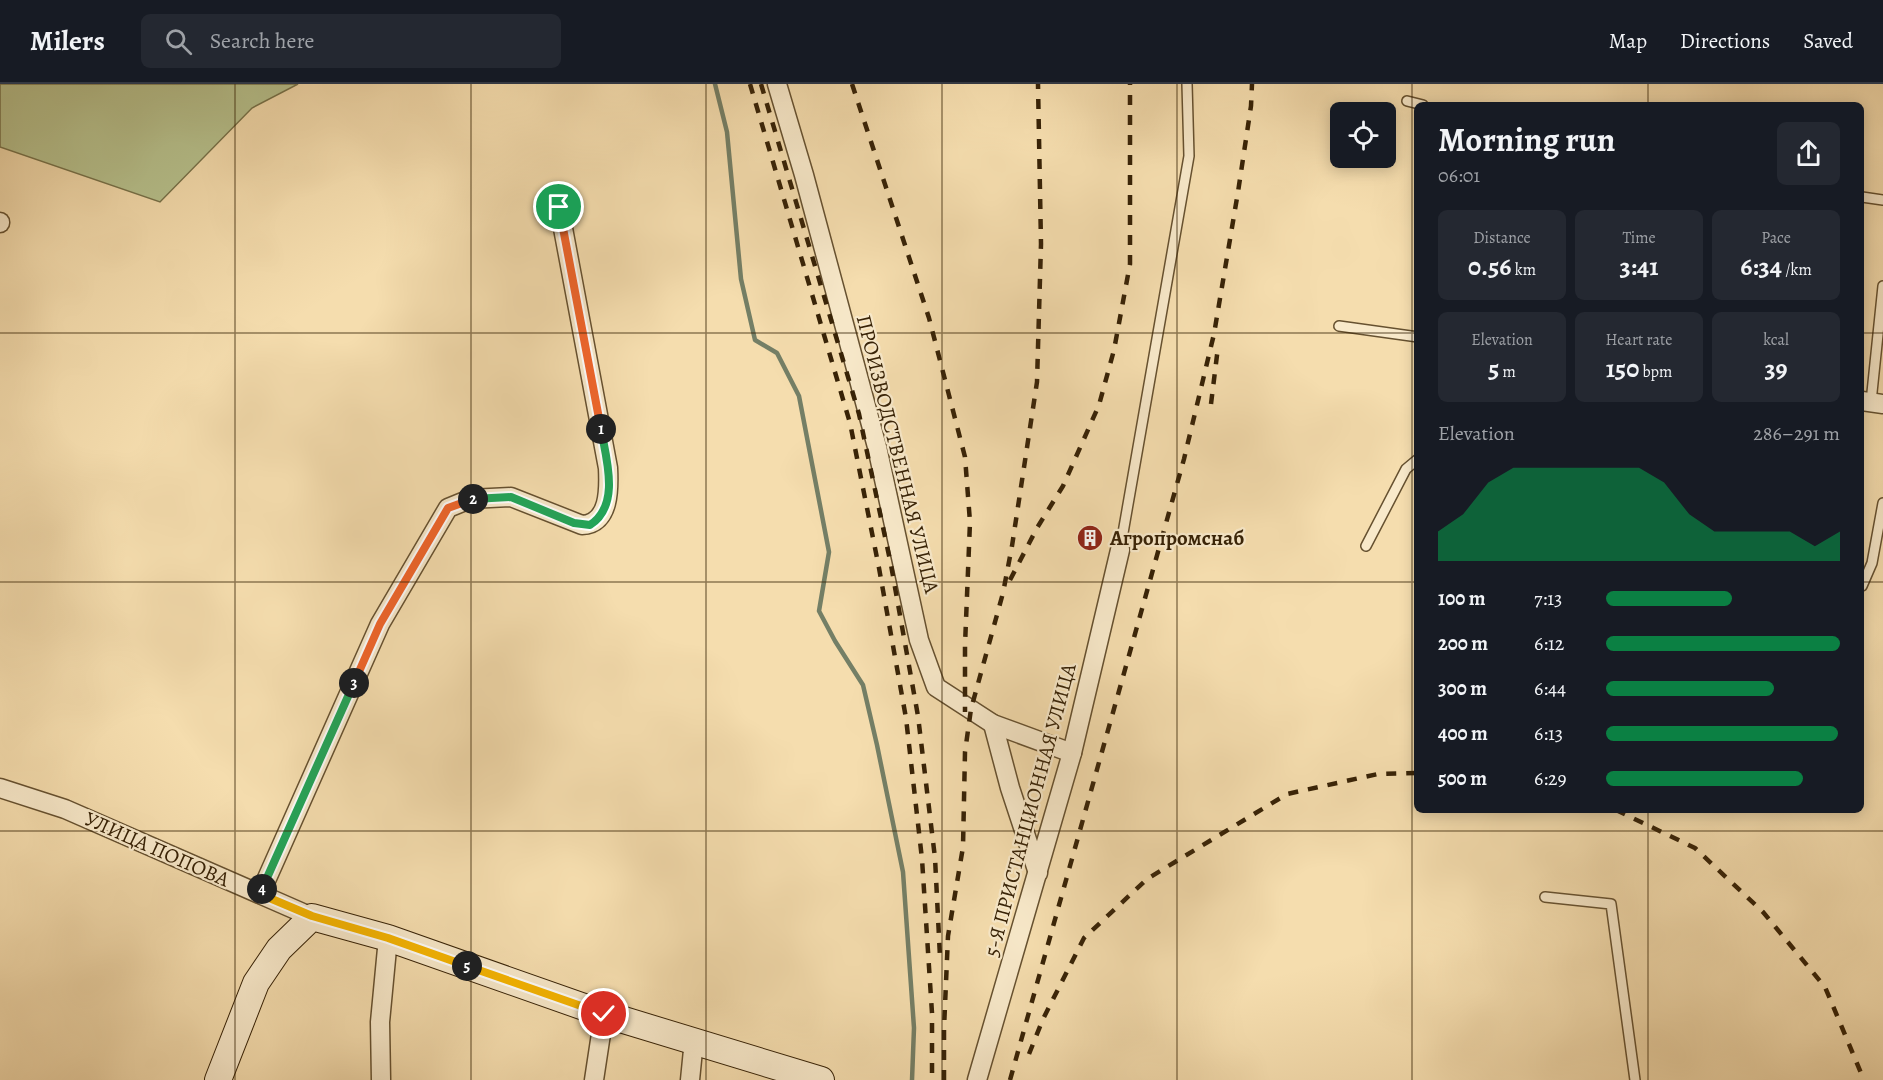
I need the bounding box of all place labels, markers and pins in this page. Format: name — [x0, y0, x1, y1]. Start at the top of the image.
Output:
pin — [533, 181, 584, 232]
pin: 1 — [586, 414, 616, 444]
pin: 2 — [458, 484, 488, 514]
building icon: Агропромснаб — [1075, 523, 1105, 553]
place label: Агропромснаб — [1109, 524, 1244, 552]
pin: 3 — [339, 668, 369, 698]
pin: 4 — [247, 874, 277, 904]
pin: 5 — [452, 951, 482, 981]
pin — [578, 988, 629, 1039]

